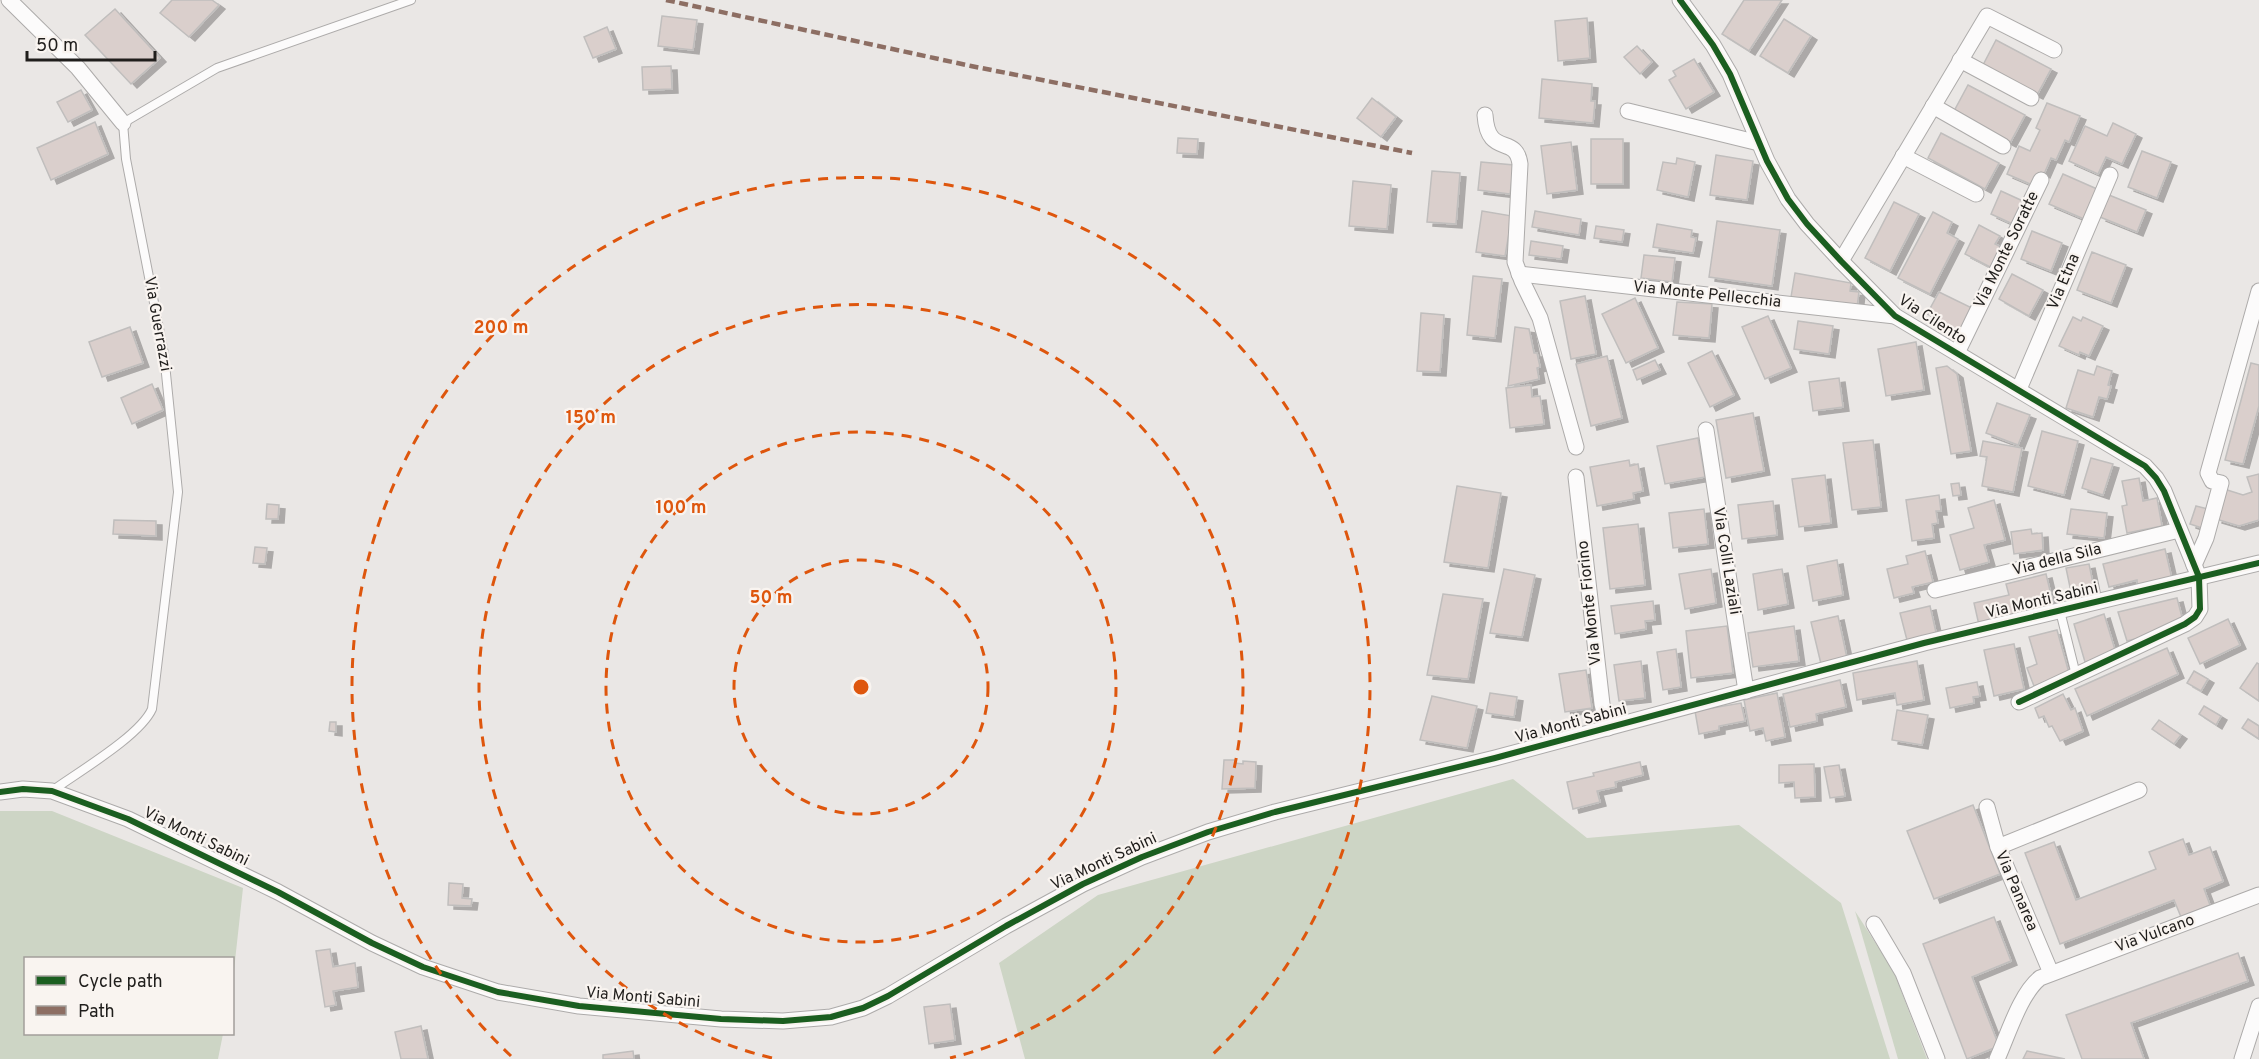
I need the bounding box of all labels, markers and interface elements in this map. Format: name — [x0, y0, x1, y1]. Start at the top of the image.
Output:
scale bar — [27, 24, 154, 62]
text: 50 m — [36, 35, 78, 58]
street label: Via Monte Soratte — [1970, 188, 2044, 312]
street label: Via Etna — [2043, 251, 2085, 313]
street label: Via Guerrazzi — [139, 275, 175, 373]
street label: Via Monte Pellecchia — [1632, 277, 1782, 313]
street label: Via Cilento — [1894, 290, 1970, 350]
text: 200 m — [473, 317, 529, 340]
text: 150 m — [566, 407, 616, 430]
text: 100 m — [655, 497, 707, 520]
street label: Via Colli Laziali — [1708, 506, 1744, 616]
street label: Via Monte Fiorino — [1573, 539, 1607, 667]
street label: Via della Sila — [2010, 539, 2104, 581]
street label: Via Monti Sabini — [1984, 578, 2100, 624]
text: 50 m — [749, 587, 793, 610]
centre of rings — [851, 677, 871, 697]
street label: Via Monti Sabini — [1513, 699, 1629, 749]
street label: Via Monti Sabini — [140, 803, 252, 871]
street label: Via Monti Sabini — [1048, 829, 1160, 895]
street label: Via Panarea — [1990, 848, 2042, 934]
street label: Via Vulcano — [2112, 910, 2198, 958]
legend — [24, 957, 234, 1035]
text: Cycle path — [78, 971, 163, 994]
street label: Via Monti Sabini — [585, 983, 701, 1013]
text: Path — [78, 1001, 115, 1024]

